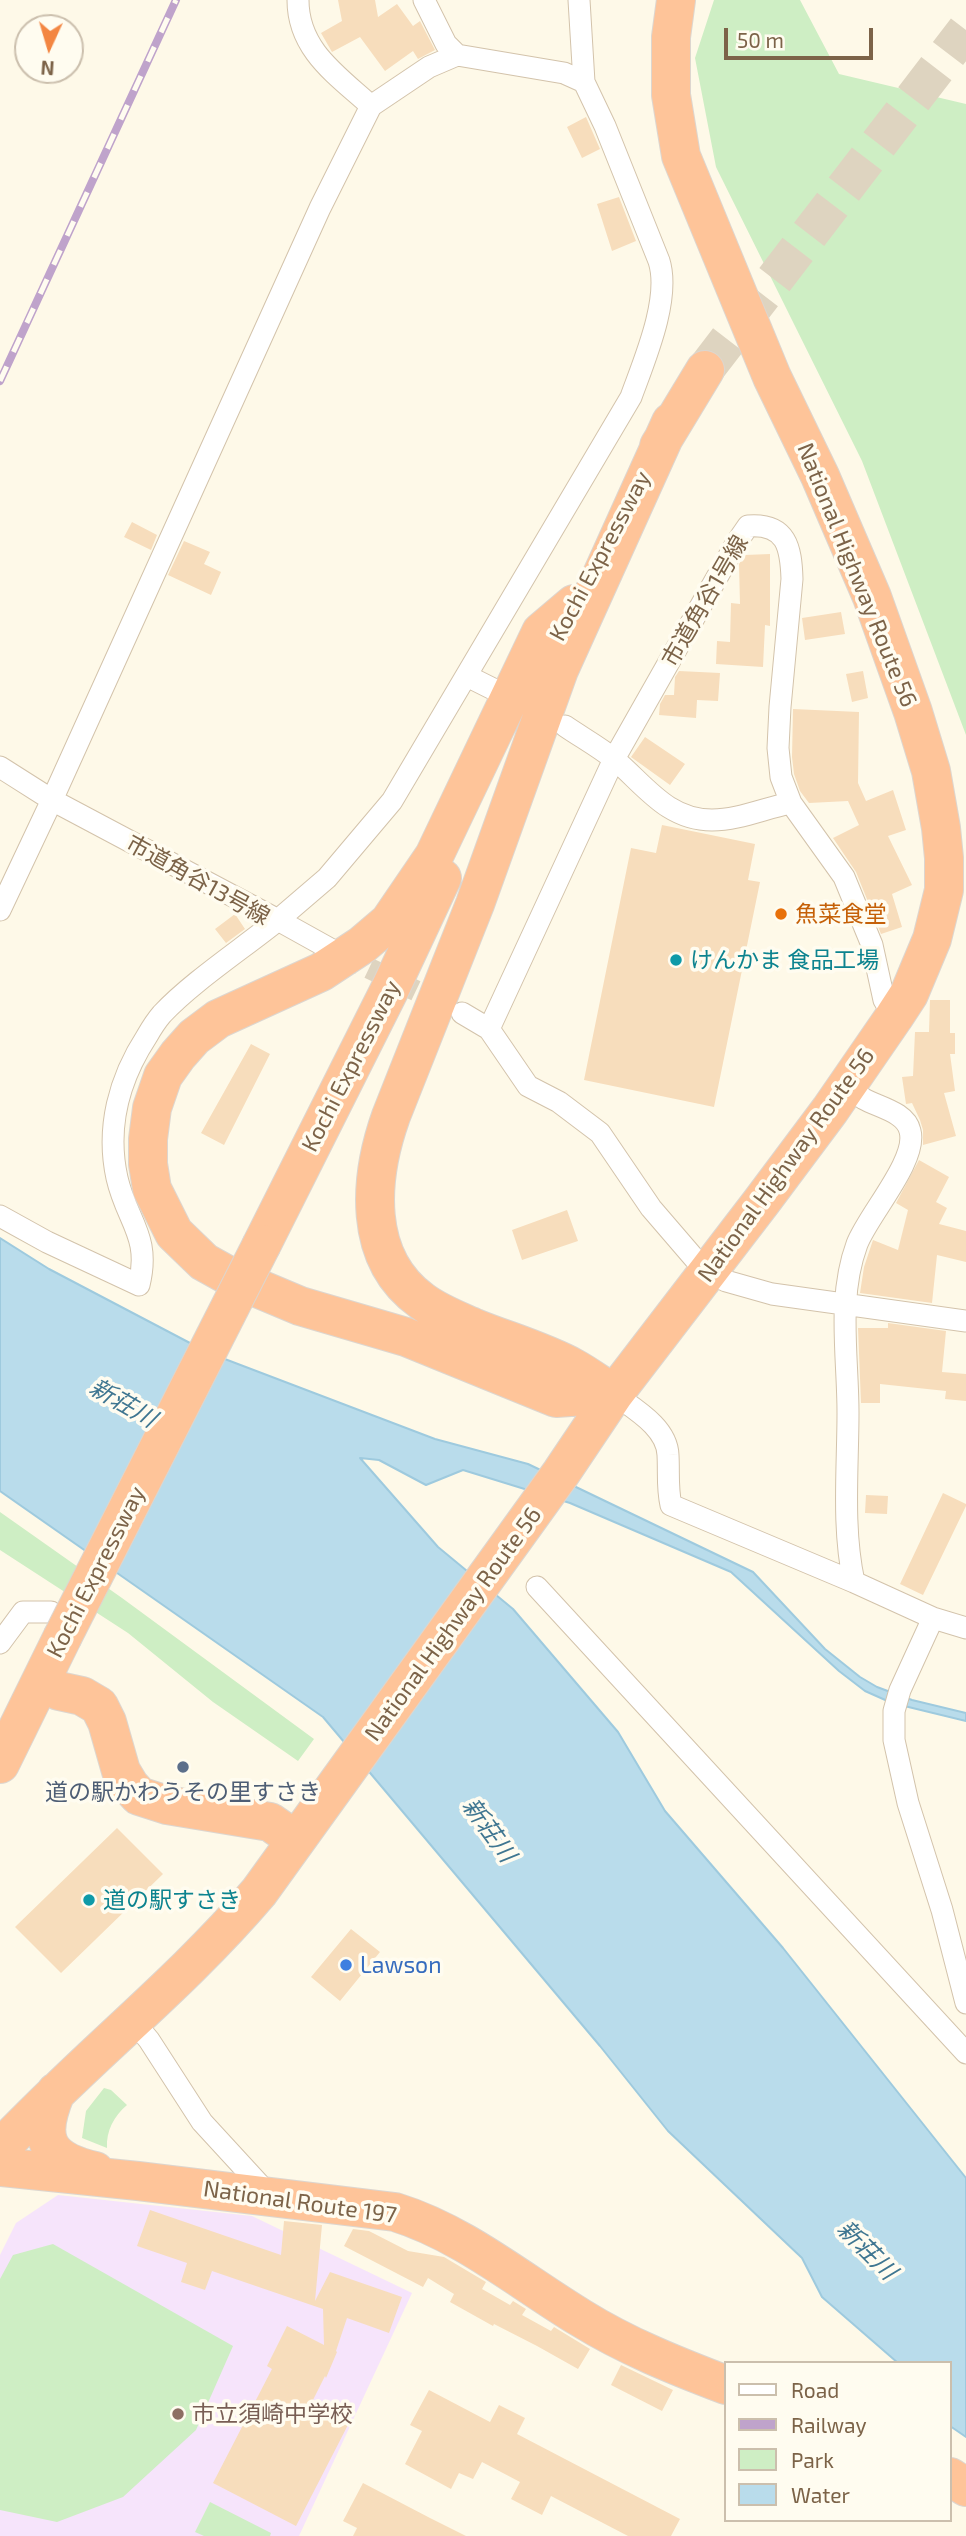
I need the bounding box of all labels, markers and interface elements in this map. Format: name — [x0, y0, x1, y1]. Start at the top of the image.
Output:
north arrow — [14, 14, 84, 84]
scale bar — [728, 14, 877, 58]
text: 50 m — [737, 27, 784, 52]
text: N — [40, 57, 55, 80]
street label: National Highway Route 56 — [791, 439, 923, 711]
street label: Kochi Expressway — [544, 466, 656, 646]
street label: 市道角谷1号線 — [656, 530, 754, 672]
street label: 市道角谷13号線 — [121, 829, 275, 931]
place label: 魚菜食堂 — [795, 900, 887, 928]
marker: 魚菜食堂 — [773, 906, 789, 922]
place label: けんかま 食品工場 — [690, 946, 879, 974]
marker: けんかま 食品工場 — [668, 952, 684, 968]
street label: Kochi Expressway — [296, 976, 406, 1156]
street label: National Highway Route 56 — [692, 1043, 880, 1287]
water label: 新荘川 — [85, 1373, 161, 1433]
street label: Kochi Expressway — [41, 1482, 151, 1662]
street label: National Highway Route 56 — [359, 1502, 547, 1746]
marker: 道の駅かわうその里すさき — [175, 1759, 191, 1775]
place label: 道の駅かわうその里すさき — [45, 1778, 321, 1806]
water label: 新荘川 — [456, 1792, 522, 1868]
place label: 道の駅すさき — [103, 1886, 241, 1914]
marker: 道の駅すさき — [81, 1892, 97, 1908]
place label: Lawson — [360, 1951, 442, 1979]
marker: Lawson — [338, 1957, 354, 1973]
street label: National Route 197 — [202, 2175, 398, 2229]
water label: 新荘川 — [831, 2214, 903, 2286]
legend — [724, 2361, 952, 2522]
text: Road — [791, 2377, 839, 2402]
place label: 市立須崎中学校 — [192, 2400, 353, 2428]
marker: 市立須崎中学校 — [170, 2406, 186, 2422]
text: Railway — [791, 2412, 867, 2437]
text: Park — [791, 2447, 834, 2472]
text: Water — [791, 2482, 850, 2507]

